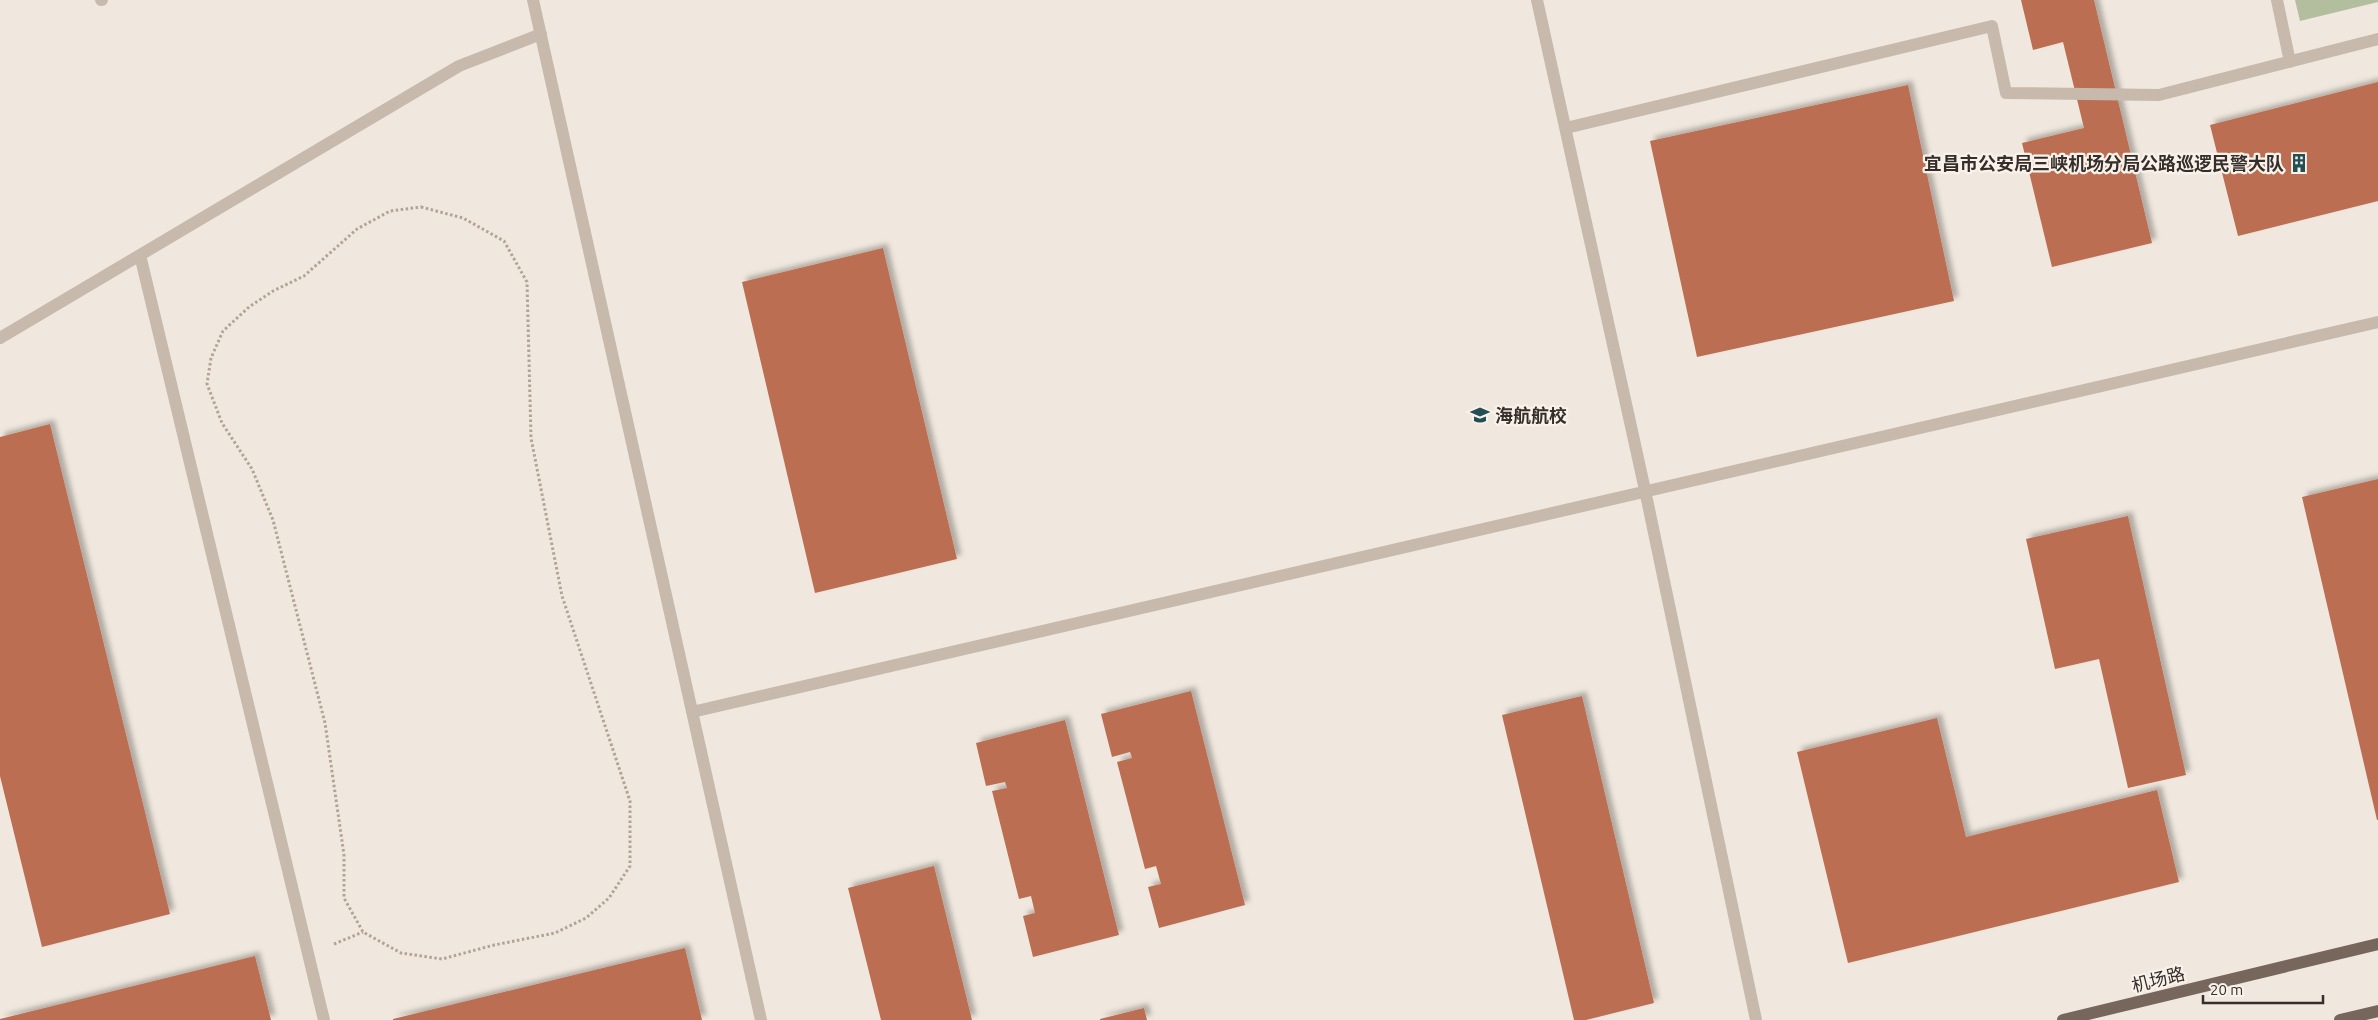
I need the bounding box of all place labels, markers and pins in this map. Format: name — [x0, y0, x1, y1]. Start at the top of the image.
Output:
building icon: 宜昌市公安局三峡机场分局公路巡逻民警大队 — [2288, 152, 2310, 174]
place label: 宜昌市公安局三峡机场分局公路巡逻民警大队 — [1924, 153, 2284, 173]
school or university icon: 海航航校 — [1469, 404, 1491, 426]
place label: 海航航校 — [1495, 405, 1567, 425]

